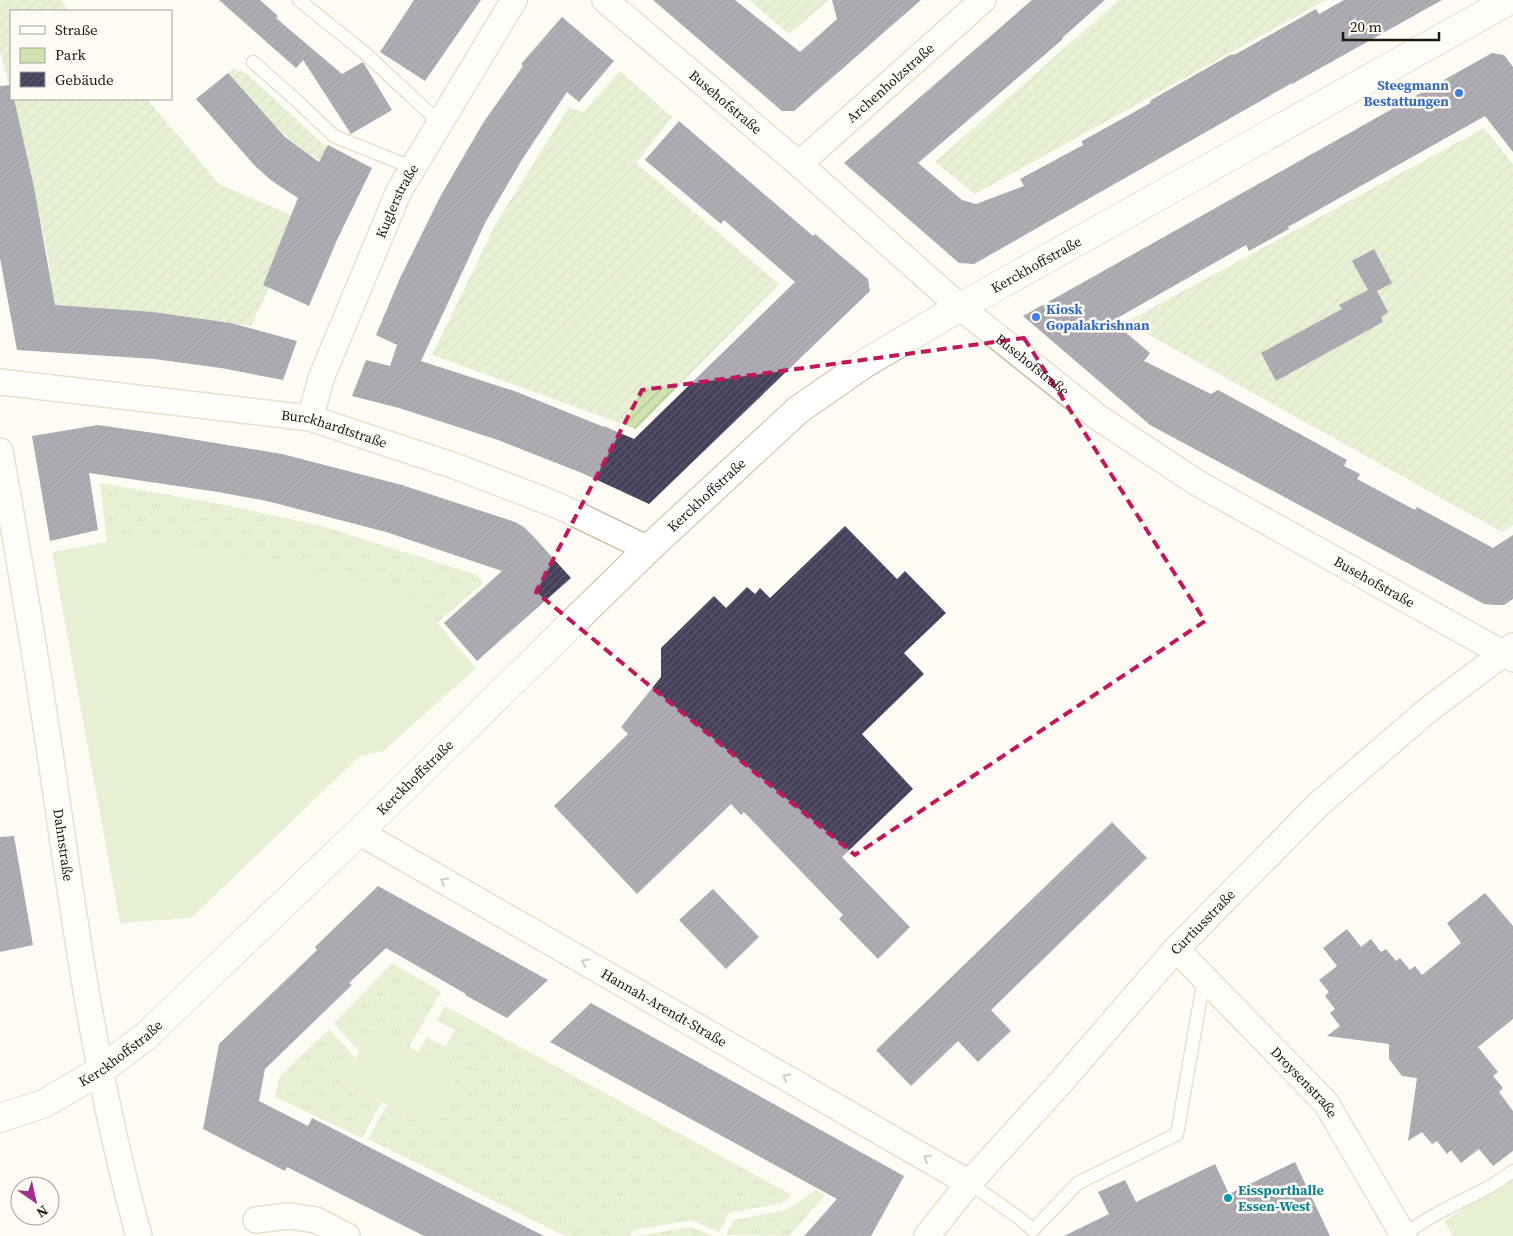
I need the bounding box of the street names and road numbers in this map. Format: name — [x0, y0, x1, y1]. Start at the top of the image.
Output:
street label: Archenholzstraße — [842, 38, 938, 127]
street label: Busehofstraße — [685, 65, 766, 139]
street label: Kuglerstraße — [370, 160, 423, 241]
street label: Kerckhoffstraße — [987, 231, 1085, 298]
street label: Busehofstraße — [991, 329, 1074, 401]
street label: Burckhardtstraße — [280, 405, 390, 453]
street label: Kerckhoffstraße — [663, 453, 750, 536]
street label: Busehofstraße — [1330, 551, 1419, 612]
street label: Kerckhoffstraße — [372, 735, 458, 820]
street label: Dahnstraße — [48, 807, 79, 882]
street label: Curtiusstraße — [1165, 885, 1240, 959]
street label: Hannah-Arendt-Straße — [598, 964, 731, 1052]
street label: Kerckhoffstraße — [75, 1015, 167, 1091]
street label: Droysenstraße — [1266, 1042, 1342, 1121]

